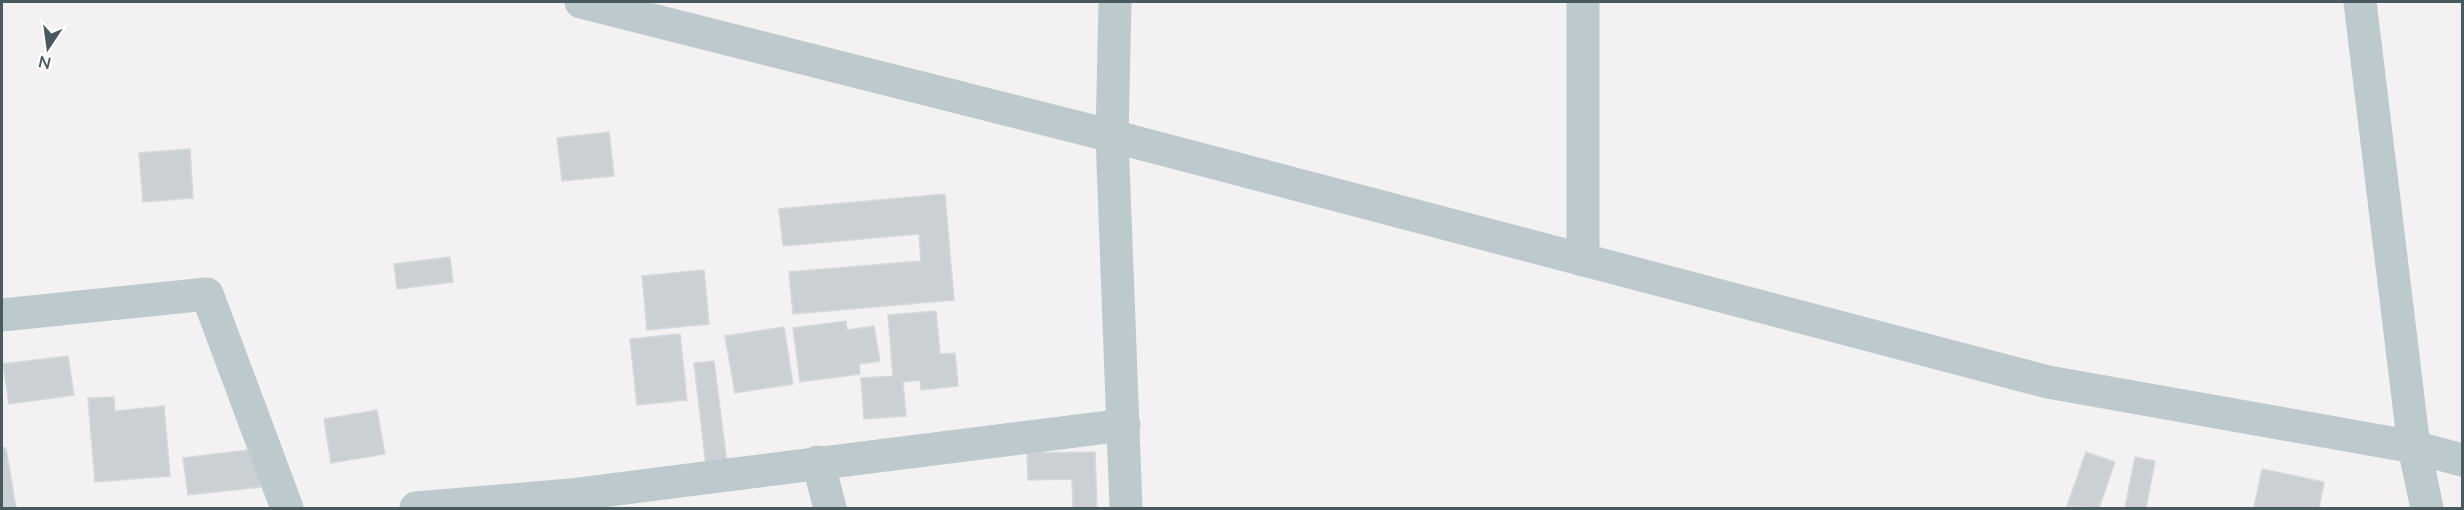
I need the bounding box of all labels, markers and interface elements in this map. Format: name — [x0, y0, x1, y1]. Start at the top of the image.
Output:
north arrow — [18, 18, 78, 78]
text: N — [36, 52, 53, 74]

